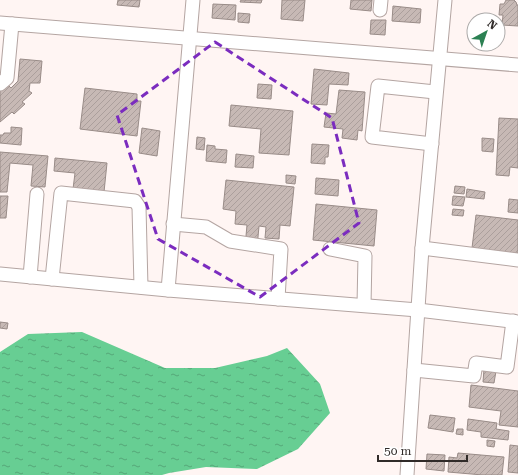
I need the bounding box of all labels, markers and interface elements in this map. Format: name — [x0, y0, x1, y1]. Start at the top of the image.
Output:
north arrow — [466, 12, 506, 52]
text: N — [485, 17, 500, 33]
scale bar — [378, 437, 467, 463]
text: 50 m — [384, 444, 411, 458]

